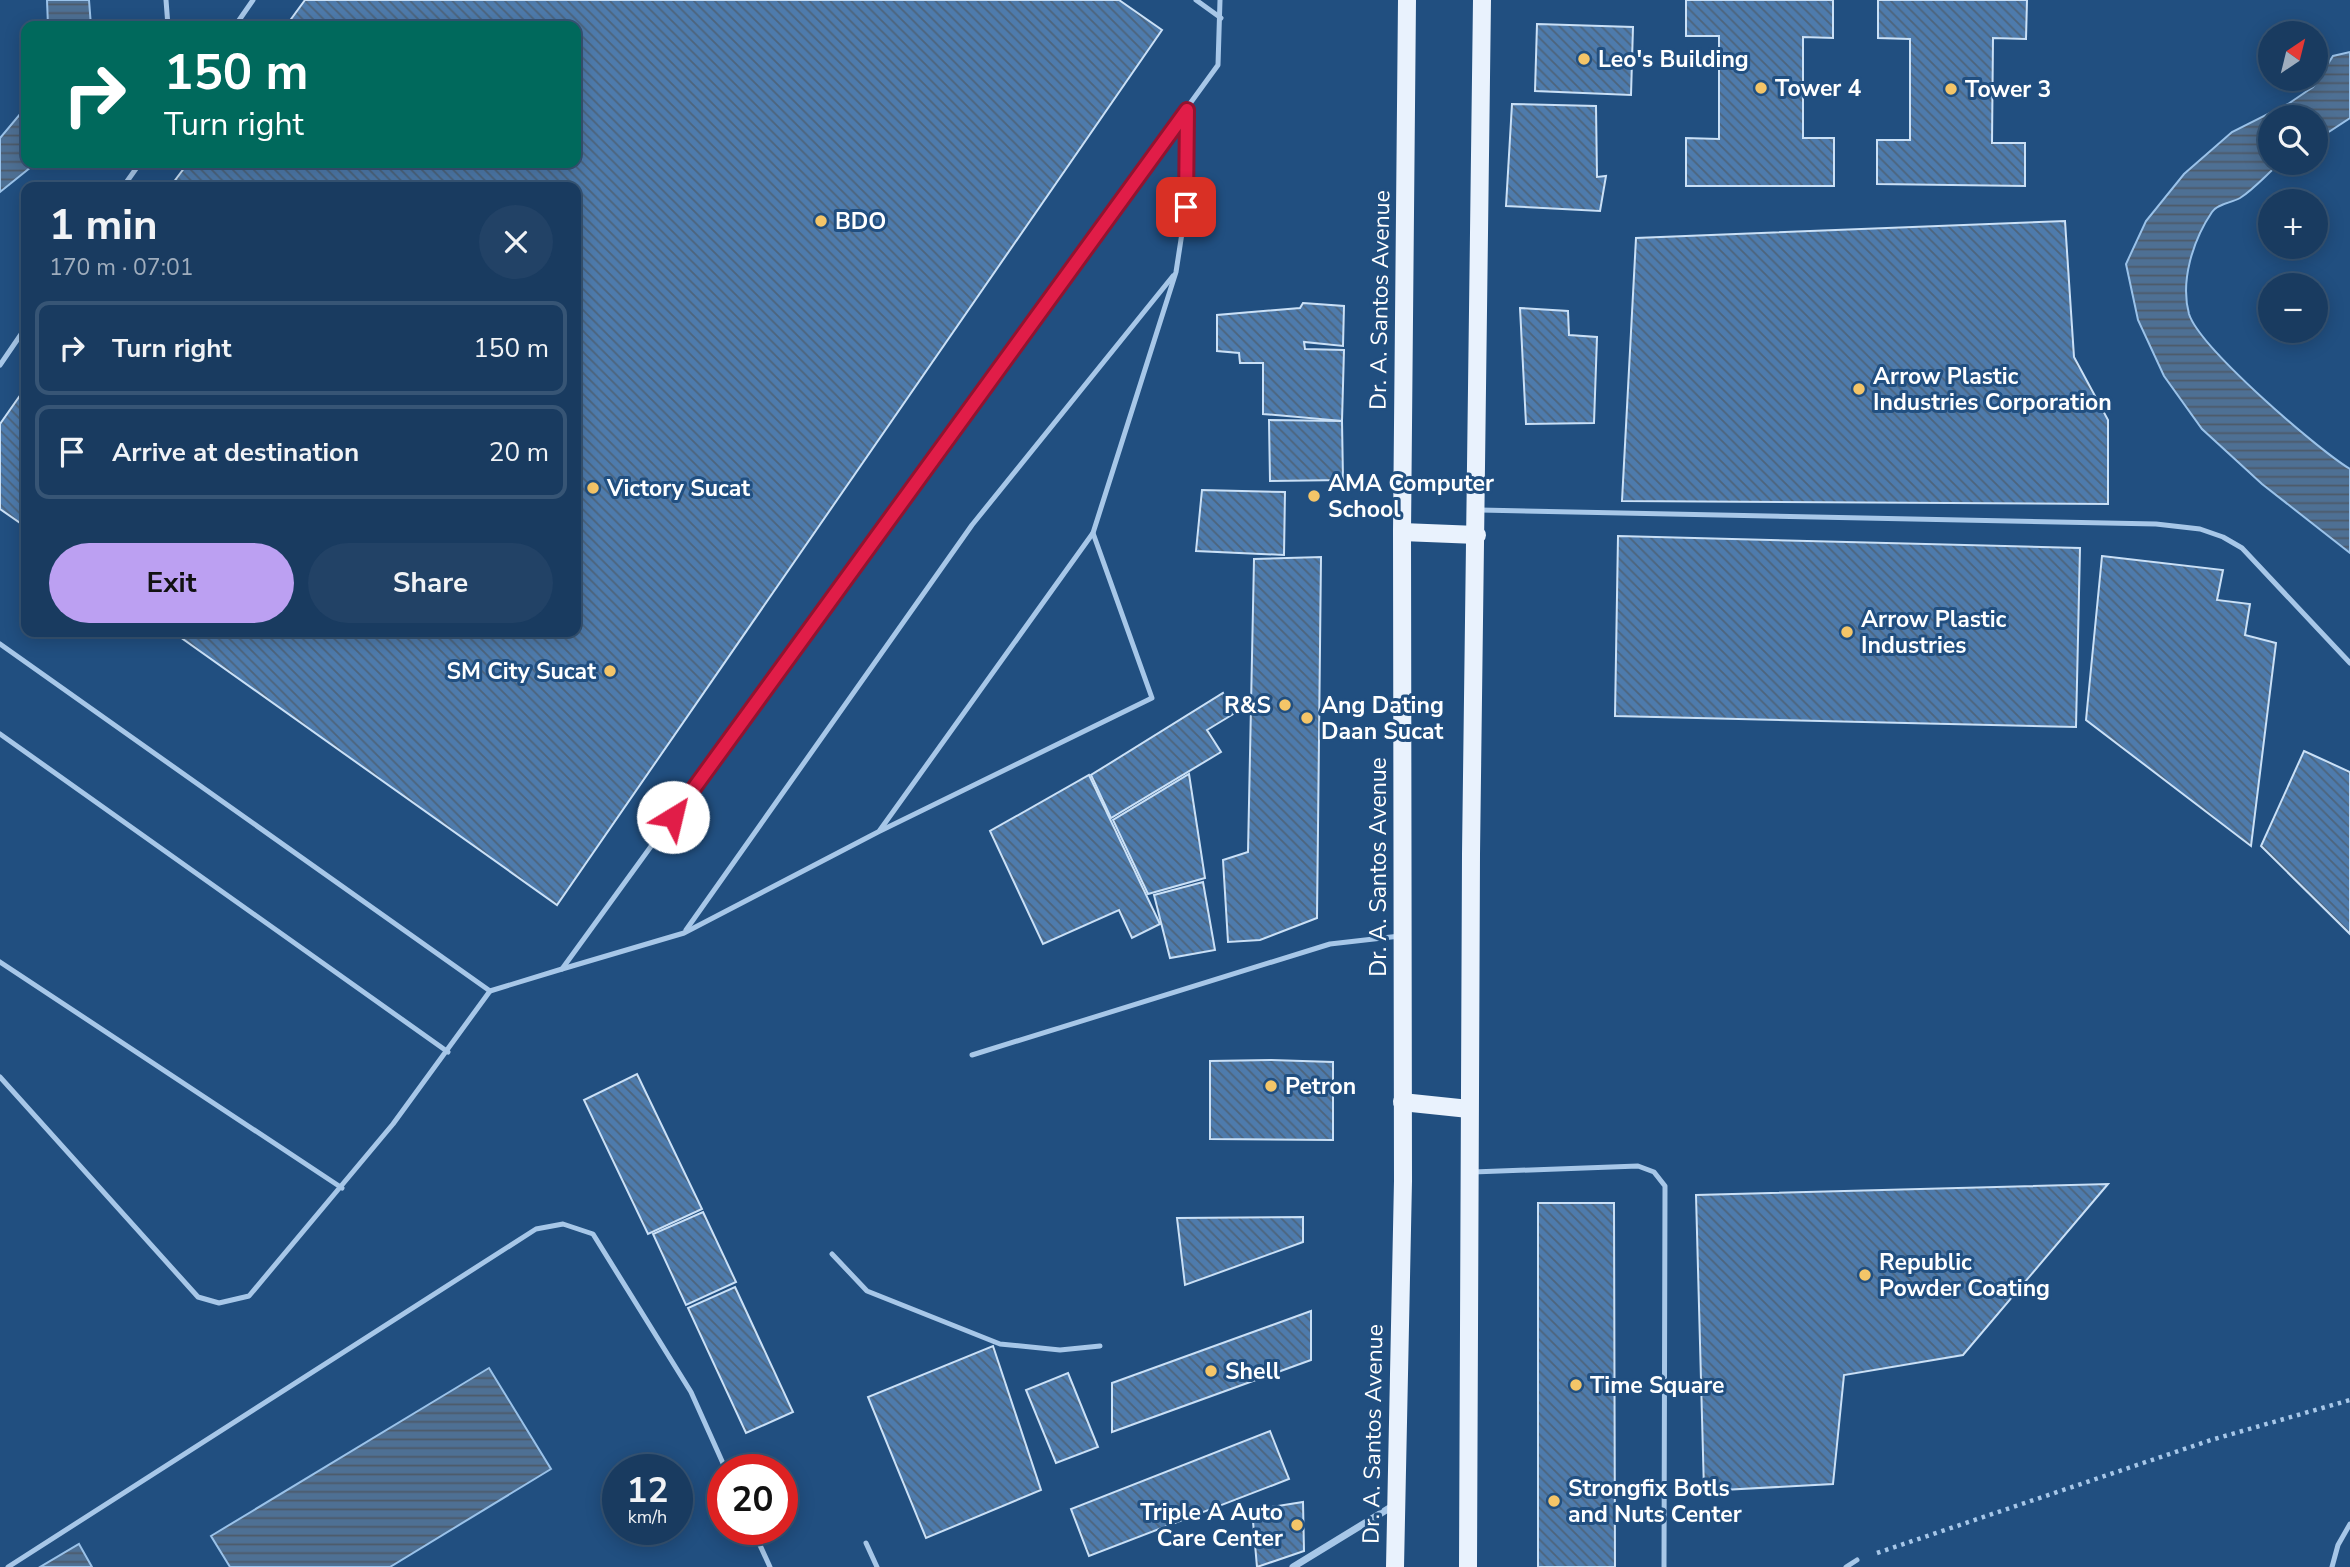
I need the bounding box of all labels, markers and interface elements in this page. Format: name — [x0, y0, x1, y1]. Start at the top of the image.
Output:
north arrow — [2258, 21, 2328, 91]
map controls — [2258, 21, 2328, 343]
text: 150 m — [164, 39, 308, 106]
place label: Leo's Building — [1598, 44, 1749, 75]
icon: right — [49, 49, 140, 140]
marker: Leo's Building — [1576, 51, 1592, 67]
place label: Tower 4 — [1775, 73, 1862, 104]
place label: Tower 3 — [1965, 74, 2051, 105]
marker: Tower 4 — [1753, 80, 1769, 96]
marker: Tower 3 — [1943, 81, 1959, 97]
text: Turn right — [164, 103, 304, 146]
button: search — [2258, 105, 2328, 175]
pin — [1156, 177, 1216, 237]
icon: arrive — [1167, 188, 1205, 226]
button: + — [2258, 189, 2328, 259]
street label: Dr. A. Santos Avenue — [1363, 190, 1397, 410]
text: 1 min — [49, 197, 158, 254]
button: close — [479, 205, 553, 279]
place label: BDO — [835, 206, 886, 237]
marker: BDO — [813, 213, 829, 229]
text: 170 m · 07:01 — [49, 252, 194, 283]
button: − — [2258, 273, 2328, 343]
icon: right — [53, 329, 91, 367]
text: Turn right — [112, 331, 231, 366]
text: 150 m — [473, 331, 549, 366]
place label: Arrow Plastic Industries Corporation — [1873, 361, 2112, 418]
marker: Arrow Plastic Industries Corporation — [1851, 381, 1867, 397]
icon: arrive — [53, 433, 91, 471]
text: Arrive at destination — [112, 435, 359, 470]
text: 20 m — [489, 435, 549, 470]
place label: AMA Computer School — [1328, 468, 1494, 525]
place label: Victory Sucat — [606, 473, 750, 504]
marker: Victory Sucat — [585, 480, 601, 496]
marker: AMA Computer School — [1306, 488, 1322, 504]
button: Exit — [49, 543, 294, 623]
button: Share — [308, 543, 553, 623]
place label: Arrow Plastic Industries — [1861, 604, 2007, 661]
marker: Arrow Plastic Industries — [1839, 624, 1855, 640]
place label: SM City Sucat — [446, 656, 596, 687]
marker: SM City Sucat — [602, 663, 618, 679]
place label: R&S — [1224, 690, 1271, 721]
place label: Ang Dating Daan Sucat — [1321, 690, 1444, 747]
marker: R&S — [1277, 697, 1293, 713]
marker: Ang Dating Daan Sucat — [1299, 710, 1315, 726]
street label: Dr. A. Santos Avenue — [1363, 757, 1394, 977]
position arrow — [636, 780, 710, 854]
place label: Petron — [1285, 1071, 1356, 1102]
marker: Petron — [1263, 1078, 1279, 1094]
place label: Republic Powder Coating — [1879, 1247, 2050, 1304]
marker: Republic Powder Coating — [1857, 1267, 1873, 1283]
street label: Dr. A. Santos Avenue — [1356, 1324, 1390, 1544]
place label: Shell — [1225, 1356, 1281, 1387]
marker: Shell — [1203, 1363, 1219, 1379]
place label: Time Square — [1590, 1370, 1725, 1401]
marker: Time Square — [1568, 1377, 1584, 1393]
speed limit sign: 20 — [707, 1454, 798, 1545]
text: 12 — [626, 1467, 669, 1514]
place label: Strongfix Botls and Nuts Center — [1568, 1473, 1742, 1530]
marker: Strongfix Botls and Nuts Center — [1546, 1493, 1562, 1509]
place label: Triple A Auto Care Center — [1140, 1497, 1283, 1554]
text: km/h — [628, 1505, 667, 1529]
marker: Triple A Auto Care Center — [1289, 1517, 1305, 1533]

